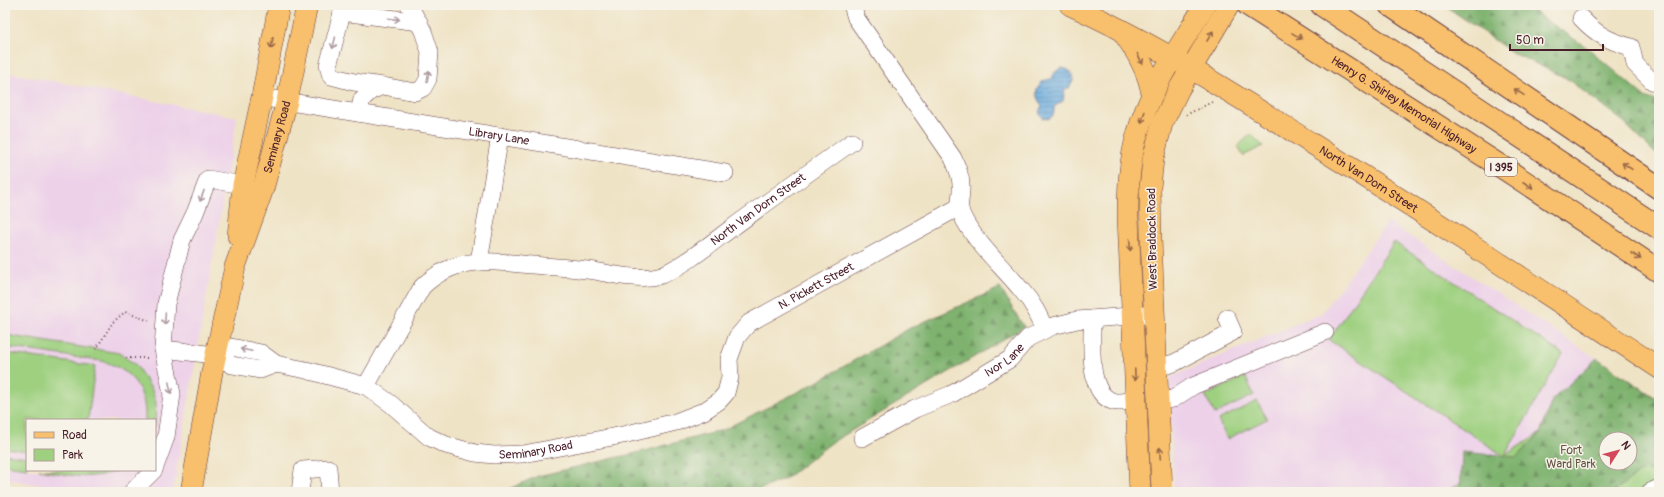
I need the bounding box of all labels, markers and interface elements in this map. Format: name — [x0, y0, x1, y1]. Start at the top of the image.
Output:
one-way arrow — [387, 15, 400, 23]
scale bar — [1510, 26, 1603, 52]
one-way arrow — [1206, 30, 1214, 42]
one-way arrow — [1291, 32, 1302, 40]
text: 50 m — [1516, 33, 1544, 48]
one-way arrow — [268, 36, 276, 49]
one-way arrow — [330, 36, 337, 49]
one-way arrow — [1137, 53, 1145, 65]
street label: Henry G. Shirley Memorial Highway — [1328, 53, 1479, 157]
one-way arrow — [424, 69, 432, 82]
one-way arrow — [1514, 88, 1525, 97]
street label: Seminary Road — [261, 99, 295, 175]
one-way arrow — [1138, 111, 1146, 123]
street label: Library Lane — [467, 124, 531, 149]
street label: North Van Dorn Street — [1316, 143, 1421, 216]
road number: I 395 — [1485, 158, 1517, 176]
one-way arrow — [1622, 162, 1633, 170]
street label: North Van Dorn Street — [708, 170, 809, 249]
one-way arrow — [1522, 181, 1533, 189]
street label: West Braddock Road — [1144, 188, 1161, 290]
one-way arrow — [197, 189, 205, 201]
one-way arrow — [1126, 238, 1133, 251]
one-way arrow — [1630, 252, 1641, 260]
street label: N. Pickett Street — [776, 259, 857, 313]
one-way arrow — [161, 312, 168, 325]
street label: Ivor Lane — [982, 340, 1028, 381]
one-way arrow — [240, 345, 253, 353]
one-way arrow — [1131, 368, 1139, 381]
one-way arrow — [167, 381, 175, 394]
legend — [26, 419, 156, 471]
text: Road — [62, 428, 87, 443]
north arrow — [1598, 431, 1638, 471]
street label: Seminary Road — [498, 438, 574, 463]
text: N — [1618, 439, 1633, 453]
park label: Fort Ward Park — [1546, 443, 1596, 472]
one-way arrow — [1156, 447, 1164, 460]
text: Park — [62, 448, 83, 463]

